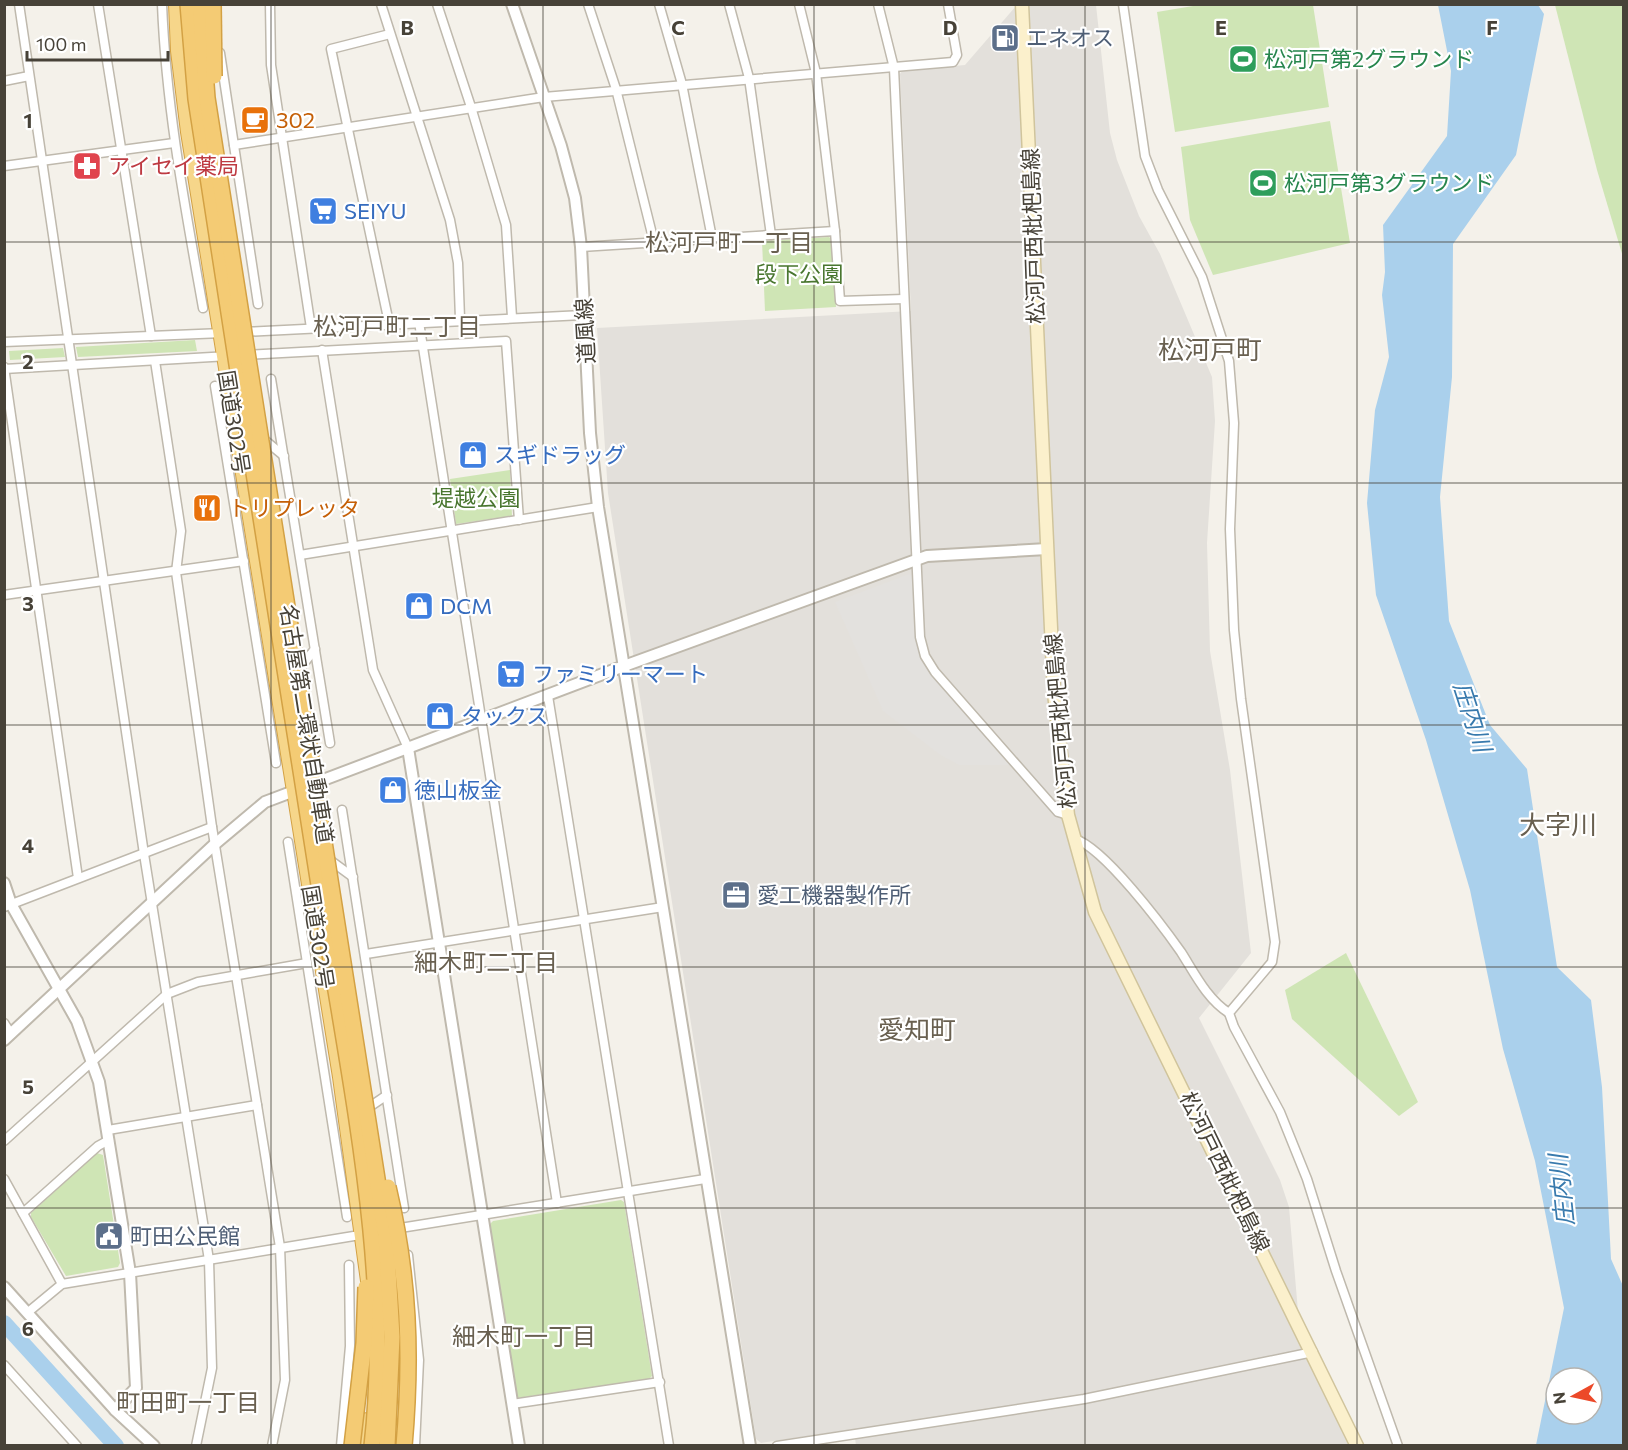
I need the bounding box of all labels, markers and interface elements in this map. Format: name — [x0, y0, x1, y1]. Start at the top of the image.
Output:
text: B — [400, 15, 414, 39]
text: C — [671, 15, 685, 39]
text: D — [943, 15, 957, 39]
text: E — [1215, 15, 1227, 39]
text: F — [1486, 15, 1498, 39]
fuel station icon: エネオス — [989, 22, 1021, 54]
scale bar — [27, 24, 168, 62]
place label: エネオス — [1026, 24, 1114, 51]
text: 100 m — [36, 33, 86, 55]
sports icon: 松河戸第2グラウンド — [1227, 43, 1259, 75]
place label: 松河戸第2グラウンド — [1264, 45, 1474, 72]
cafe icon: 302 — [239, 104, 271, 136]
place label: 302 — [276, 106, 315, 133]
text: 1 — [23, 108, 33, 132]
street label: 松河戸西枇杷島線 — [1016, 148, 1049, 324]
pharmacy icon: アイセイ薬局 — [71, 150, 103, 182]
place label: アイセイ薬局 — [108, 152, 239, 179]
sports icon: 松河戸第3グラウンド — [1247, 167, 1279, 199]
place label: 松河戸第3グラウンド — [1284, 169, 1495, 196]
supermarket icon: SEIYU — [307, 195, 339, 227]
place label: SEIYU — [344, 197, 407, 224]
district label: 松河戸町一丁目 — [645, 227, 813, 256]
park label: 段下公園 — [755, 260, 843, 287]
street label: 道風線 — [569, 297, 600, 365]
district label: 松河戸町二丁目 — [313, 311, 481, 340]
district label: 松河戸町 — [1158, 333, 1262, 364]
text: 2 — [22, 349, 34, 373]
street label: 国道302号 — [213, 368, 256, 476]
shop icon: スギドラッグ — [457, 439, 489, 471]
place label: スギドラッグ — [494, 441, 626, 468]
park label: 堤越公園 — [432, 484, 520, 511]
restaurant icon: トリプレッタ — [191, 492, 223, 524]
place label: トリプレッタ — [228, 494, 360, 521]
shop icon: DCM — [403, 590, 435, 622]
text: 3 — [22, 591, 34, 615]
place label: DCM — [440, 592, 492, 619]
street label: 名古屋第二環状自動車道 — [275, 602, 340, 846]
street label: 松河戸西枇杷島線 — [1038, 632, 1081, 810]
supermarket icon: ファミリーマート — [495, 658, 527, 690]
place label: ファミリーマート — [532, 660, 708, 687]
water label: 庄内川 — [1449, 678, 1499, 758]
shop icon: タックス — [424, 700, 456, 732]
place label: タックス — [461, 702, 548, 729]
shop icon: 徳山板金 — [377, 774, 409, 806]
place label: 徳山板金 — [414, 776, 502, 803]
district label: 大字川 — [1519, 808, 1597, 839]
text: 4 — [22, 833, 34, 857]
office icon: 愛工機器製作所 — [720, 879, 752, 911]
place label: 愛工機器製作所 — [757, 881, 911, 908]
street label: 国道302号 — [297, 883, 340, 991]
district label: 細木町二丁目 — [414, 947, 558, 976]
district label: 愛知町 — [878, 1013, 956, 1044]
text: 5 — [22, 1074, 34, 1098]
street label: 松河戸西枇杷島線 — [1175, 1087, 1276, 1257]
water label: 庄内川 — [1542, 1150, 1579, 1227]
public building icon: 町田公民館 — [93, 1220, 125, 1252]
place label: 町田公民館 — [130, 1222, 240, 1249]
text: 6 — [22, 1316, 34, 1340]
district label: 細木町一丁目 — [452, 1321, 596, 1350]
north arrow — [1544, 1366, 1604, 1426]
district label: 町田町一丁目 — [116, 1387, 260, 1416]
text: N — [1548, 1391, 1569, 1405]

